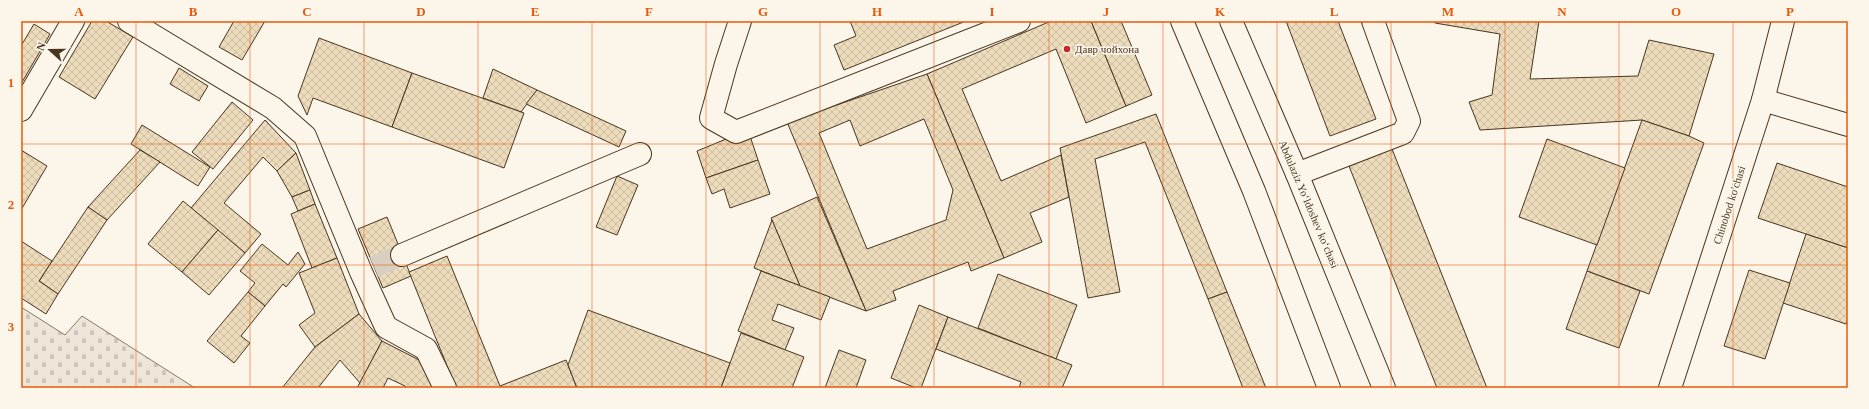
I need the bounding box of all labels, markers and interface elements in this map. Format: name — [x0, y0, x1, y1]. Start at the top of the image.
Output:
text: A — [74, 4, 84, 19]
text: B — [189, 4, 198, 19]
text: C — [302, 4, 312, 19]
text: D — [416, 4, 426, 19]
text: E — [531, 4, 539, 19]
text: F — [645, 4, 653, 19]
text: G — [758, 4, 768, 19]
text: H — [872, 4, 882, 19]
text: I — [989, 4, 995, 19]
text: J — [1103, 4, 1110, 19]
text: K — [1215, 4, 1226, 19]
text: L — [1330, 4, 1339, 19]
text: M — [1442, 4, 1454, 19]
text: N — [1557, 4, 1567, 19]
text: O — [1671, 4, 1681, 19]
text: P — [1786, 4, 1794, 19]
north arrow — [30, 30, 70, 70]
text: N — [34, 41, 48, 52]
place label: Давр чойхона — [1075, 43, 1139, 55]
marker: Давр чойхона — [1062, 44, 1072, 54]
text: 1 — [8, 75, 14, 90]
street label: Abdulaziz Yoʻldoshev koʻchasi — [1277, 138, 1341, 270]
street label: Chinobod ko'chasi — [1711, 164, 1747, 246]
text: 2 — [8, 197, 14, 212]
text: 3 — [8, 319, 15, 334]

